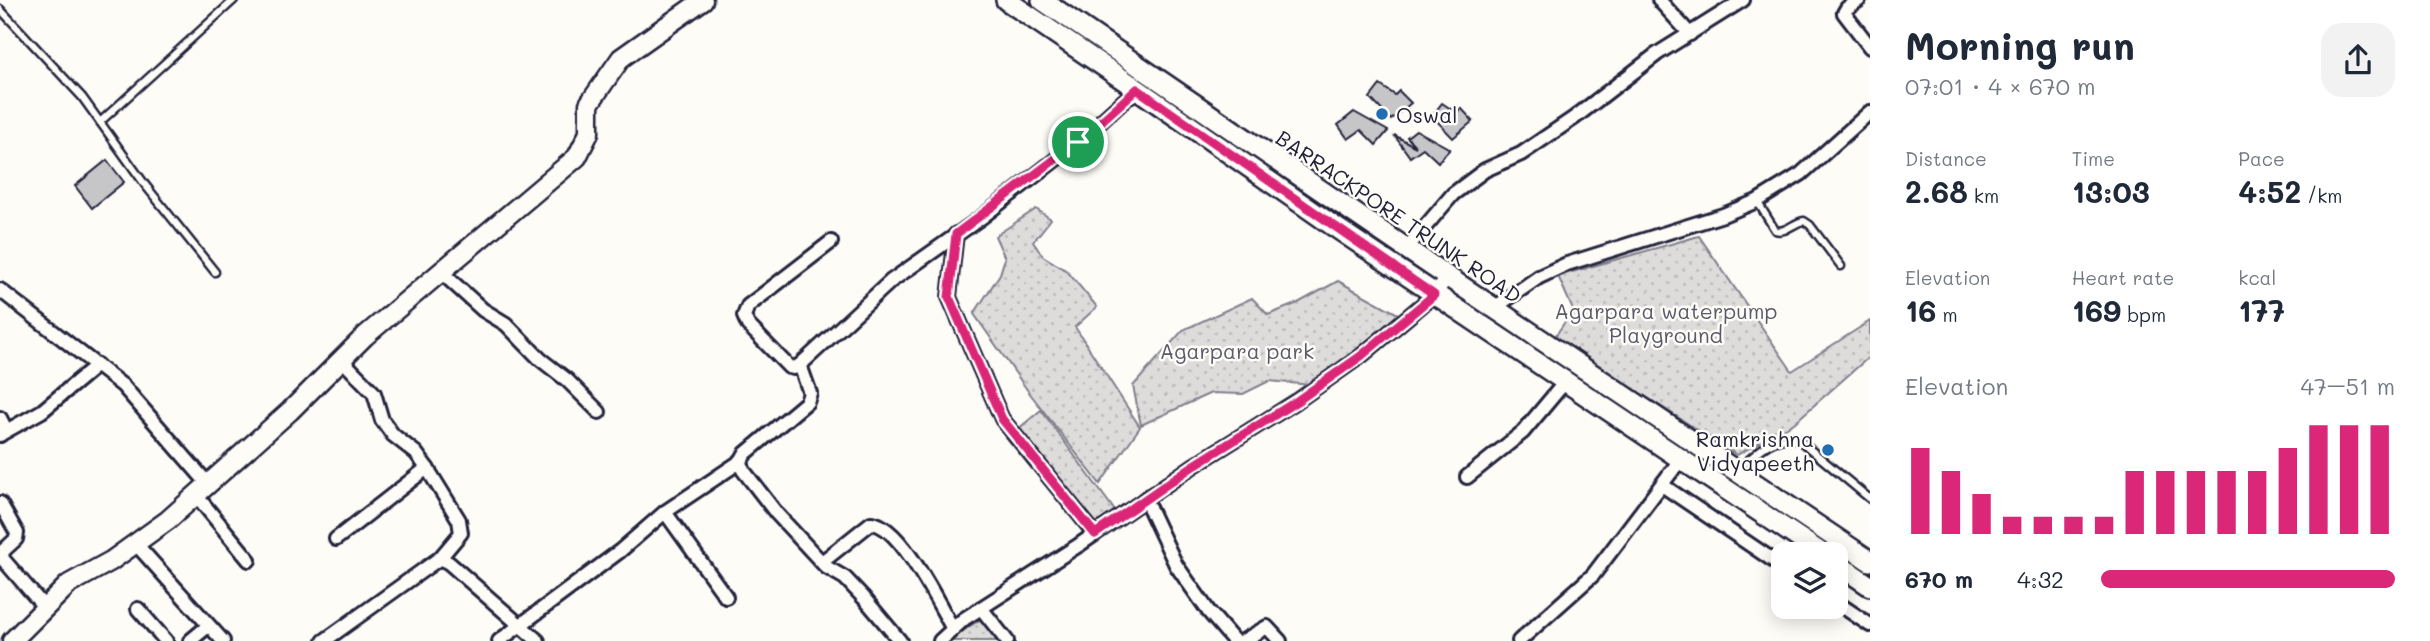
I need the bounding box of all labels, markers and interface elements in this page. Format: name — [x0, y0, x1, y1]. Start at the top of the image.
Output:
text: Morning run — [1905, 20, 2135, 70]
button: share — [2321, 23, 2395, 97]
text: 07:01 · 4 × 670 m — [1905, 71, 2096, 101]
place label: Oswal — [1396, 101, 1458, 128]
marker: Oswal — [1374, 106, 1390, 122]
pin — [1048, 112, 1108, 172]
icon: arrive — [1059, 123, 1097, 161]
street label: BARRACKPORE TRUNK ROAD — [1271, 124, 1527, 308]
text: Distance — [1905, 146, 1987, 171]
text: Time — [2072, 146, 2115, 171]
text: Pace — [2238, 146, 2285, 171]
text: 2.68 — [1905, 171, 1968, 211]
text: 13:03 — [2072, 171, 2150, 211]
text: 4:52 — [2238, 171, 2301, 211]
text: km — [1968, 183, 1999, 208]
text: /km — [2301, 183, 2342, 208]
text: Elevation — [1905, 265, 1990, 290]
text: Heart rate — [2072, 265, 2174, 290]
text: kcal — [2238, 265, 2276, 290]
text: 16 — [1905, 290, 1936, 330]
text: 169 — [2072, 290, 2121, 330]
text: 177 — [2238, 290, 2285, 330]
park label: Agarpara waterpump Playground — [1554, 297, 1778, 348]
text: m — [1936, 302, 1958, 327]
text: bpm — [2121, 302, 2166, 327]
park label: Agarpara park — [1160, 337, 1314, 364]
text: Elevation — [1905, 371, 2008, 401]
text: 47–51 m — [2300, 371, 2395, 401]
place label: Ramkrishna Vidyapeeth — [1696, 425, 1814, 476]
marker: Ramkrishna Vidyapeeth — [1820, 442, 1836, 458]
map controls — [1771, 542, 1848, 619]
button: layers — [1771, 542, 1848, 619]
text: 670 m — [1905, 564, 1973, 594]
text: 4:32 — [2017, 564, 2064, 594]

